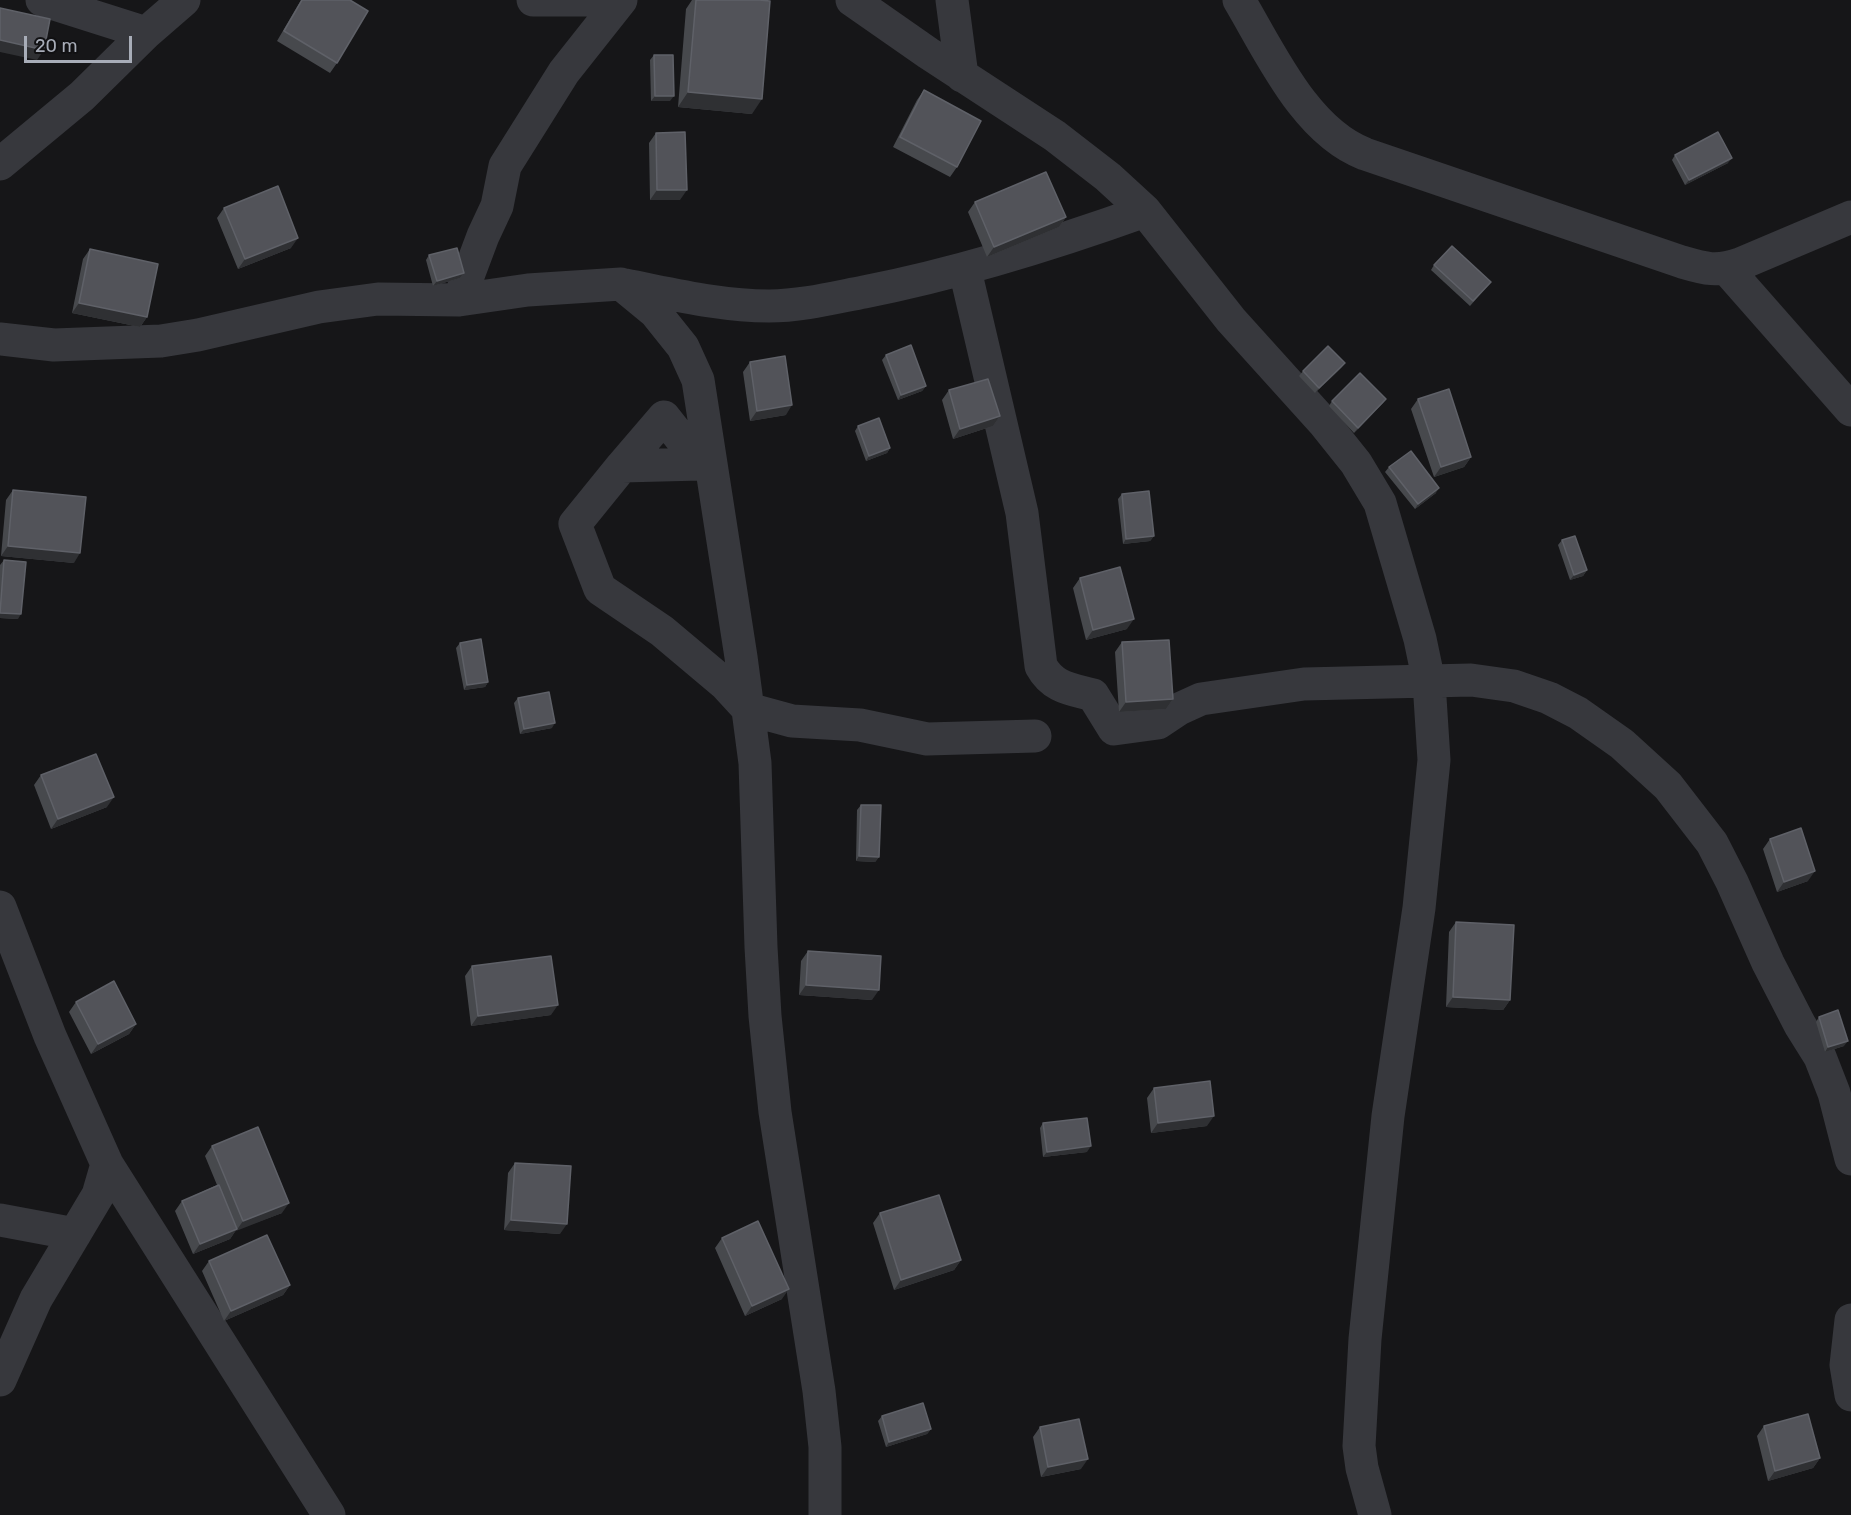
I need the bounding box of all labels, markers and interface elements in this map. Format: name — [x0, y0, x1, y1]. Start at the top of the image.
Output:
scale bar — [27, 24, 135, 62]
text: 20 m — [35, 35, 77, 57]

